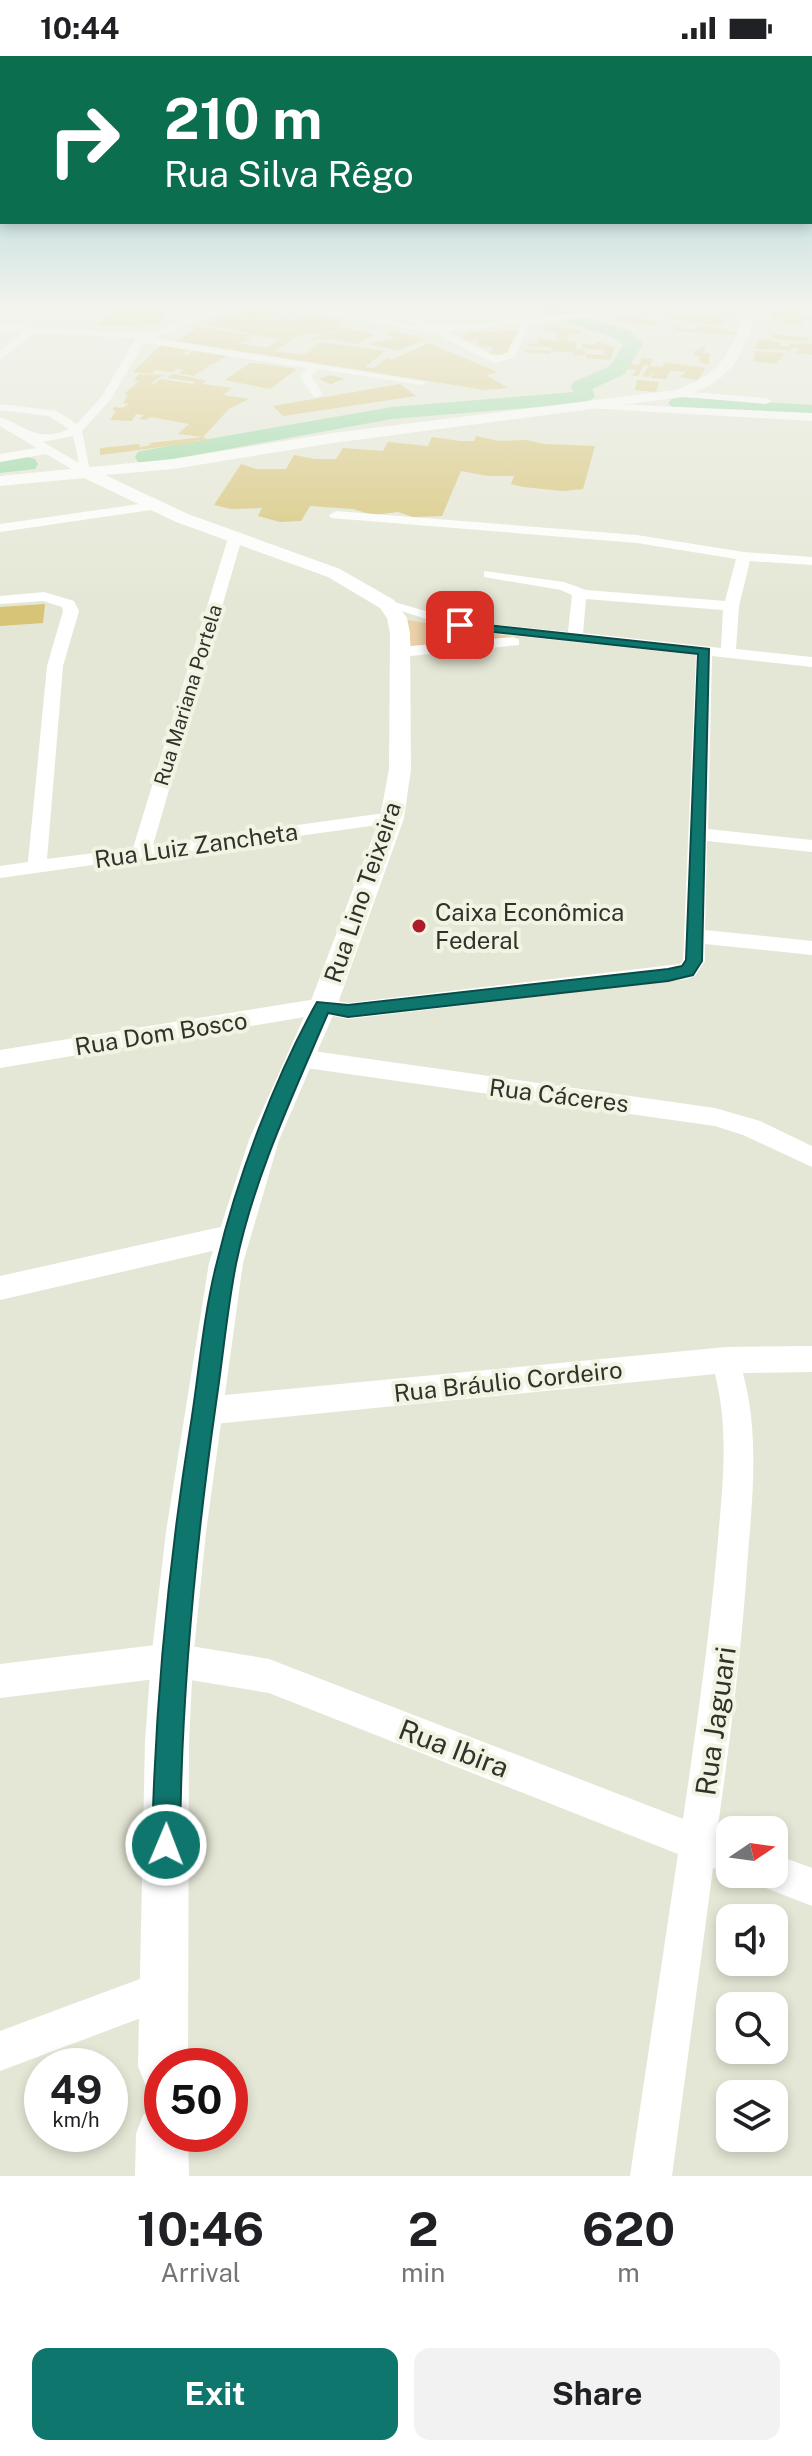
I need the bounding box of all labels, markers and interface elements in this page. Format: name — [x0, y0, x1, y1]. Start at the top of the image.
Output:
text: 10:44 — [40, 10, 120, 46]
text: 210 m — [164, 86, 322, 152]
icon: right — [32, 88, 136, 192]
text: Rua Silva Rêgo — [164, 153, 414, 195]
pin — [426, 591, 494, 659]
street label: Rua Mariana Portela — [149, 602, 227, 788]
icon: arrive — [438, 603, 482, 647]
street label: Rua Lino Teixeira — [318, 798, 406, 986]
street label: Rua Luiz Zancheta — [92, 817, 300, 873]
place label: Caixa Econômica Federal — [435, 898, 624, 954]
marker: Caixa Econômica Federal — [410, 917, 428, 935]
street label: Rua Dom Bosco — [73, 1006, 249, 1060]
street label: Rua Cáceres — [488, 1073, 630, 1117]
street label: Rua Bráulio Cordeiro — [392, 1355, 624, 1407]
street label: Rua Jaguari — [688, 1644, 742, 1798]
street label: Rua Ibira — [394, 1712, 514, 1784]
position arrow — [124, 1803, 208, 1887]
north arrow — [716, 1816, 788, 1888]
map controls — [716, 1816, 788, 2152]
button: sound — [716, 1904, 788, 1976]
button: search — [716, 1992, 788, 2064]
speed limit sign: 50 — [144, 2048, 248, 2152]
text: 49 — [50, 2066, 102, 2113]
button: layers — [716, 2080, 788, 2152]
text: km/h — [52, 2108, 100, 2132]
text: 10:46 — [137, 2200, 264, 2257]
text: 2 — [408, 2200, 438, 2257]
text: 620 — [582, 2200, 675, 2257]
text: Arrival — [160, 2257, 241, 2288]
text: min — [401, 2257, 445, 2288]
text: m — [617, 2257, 640, 2288]
button: Exit — [32, 2348, 398, 2440]
button: Share — [414, 2348, 780, 2440]

